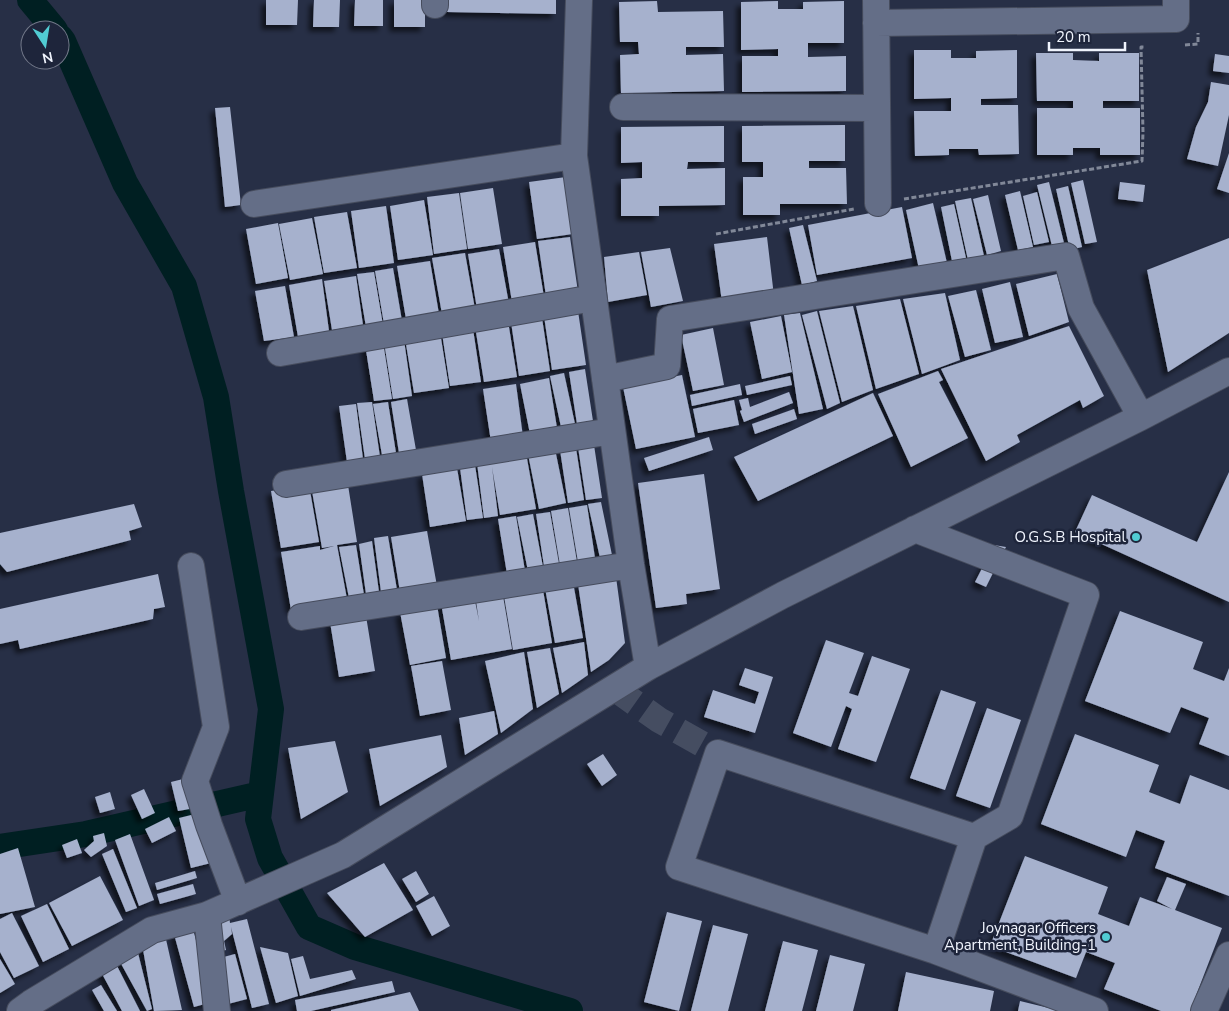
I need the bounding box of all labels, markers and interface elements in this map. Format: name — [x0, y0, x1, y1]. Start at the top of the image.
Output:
north arrow — [20, 20, 70, 70]
scale bar — [1049, 20, 1125, 52]
text: 20 m — [1056, 27, 1091, 47]
text: N — [40, 47, 55, 68]
place label: O.G.S.B Hospital — [1014, 527, 1127, 547]
marker: O.G.S.B Hospital — [1130, 531, 1142, 543]
place label: Joynagar Officers Apartment, Building-1 — [944, 918, 1096, 955]
marker: Joynagar Officers Apartment, Building-1 — [1100, 931, 1112, 943]

